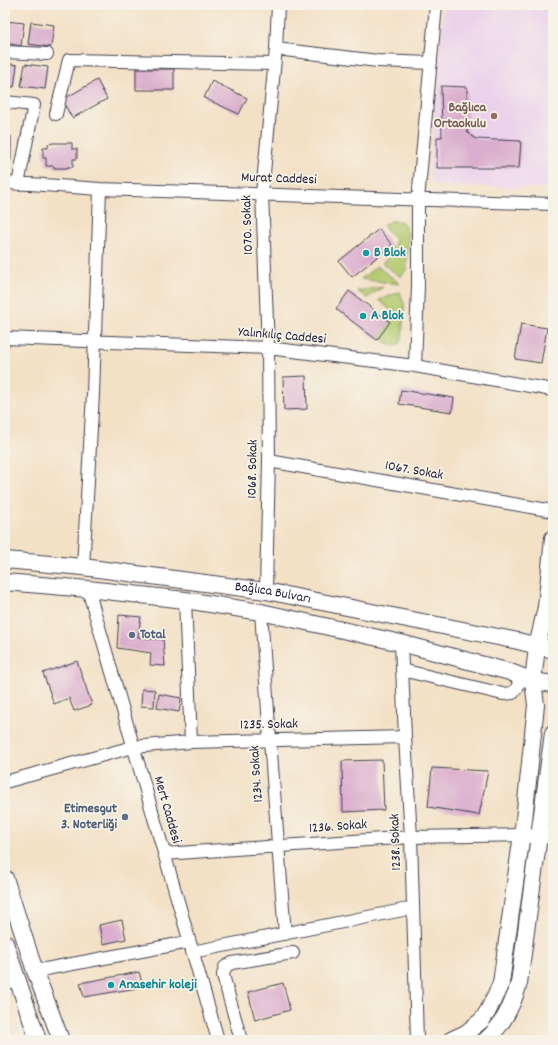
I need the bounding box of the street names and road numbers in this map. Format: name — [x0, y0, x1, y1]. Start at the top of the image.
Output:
street label: Murat Caddesi — [241, 168, 318, 190]
street label: 1070. Sokak — [237, 195, 259, 255]
street label: Yalınkılıç Caddesi — [237, 322, 327, 350]
street label: 1068. Sokak — [242, 439, 264, 499]
street label: 1067. Sokak — [383, 456, 445, 486]
street label: Bağlıca Bulvarı — [234, 577, 313, 610]
street label: 1235. Sokak — [240, 714, 298, 736]
street label: 1234. Sokak — [245, 745, 269, 803]
street label: Mert Caddesi — [148, 774, 186, 846]
street label: 1238. Sokak — [385, 813, 407, 871]
street label: 1236. Sokak — [308, 815, 368, 839]

